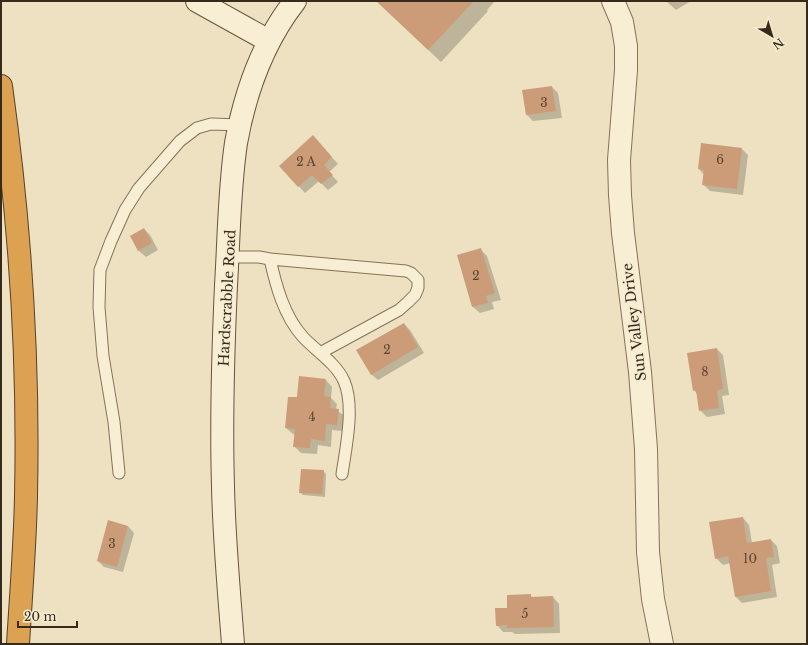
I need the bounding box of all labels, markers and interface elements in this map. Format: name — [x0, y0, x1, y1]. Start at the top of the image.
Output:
north arrow — [752, 16, 792, 56]
text: N — [769, 35, 787, 53]
house number: 3 — [540, 95, 548, 110]
house number: 6 — [716, 152, 724, 167]
house number: 2 A — [296, 154, 317, 169]
street label: Hardscrabble Road — [214, 229, 240, 367]
street label: Sun Valley Drive — [618, 262, 650, 382]
house number: 2 — [472, 268, 480, 283]
house number: 2 — [383, 342, 391, 357]
house number: 8 — [701, 364, 709, 379]
house number: 4 — [308, 409, 316, 424]
house number: 3 — [108, 536, 116, 551]
house number: 10 — [743, 551, 757, 566]
scale bar — [18, 603, 77, 629]
house number: 5 — [522, 606, 529, 621]
text: 20 m — [24, 609, 56, 624]

